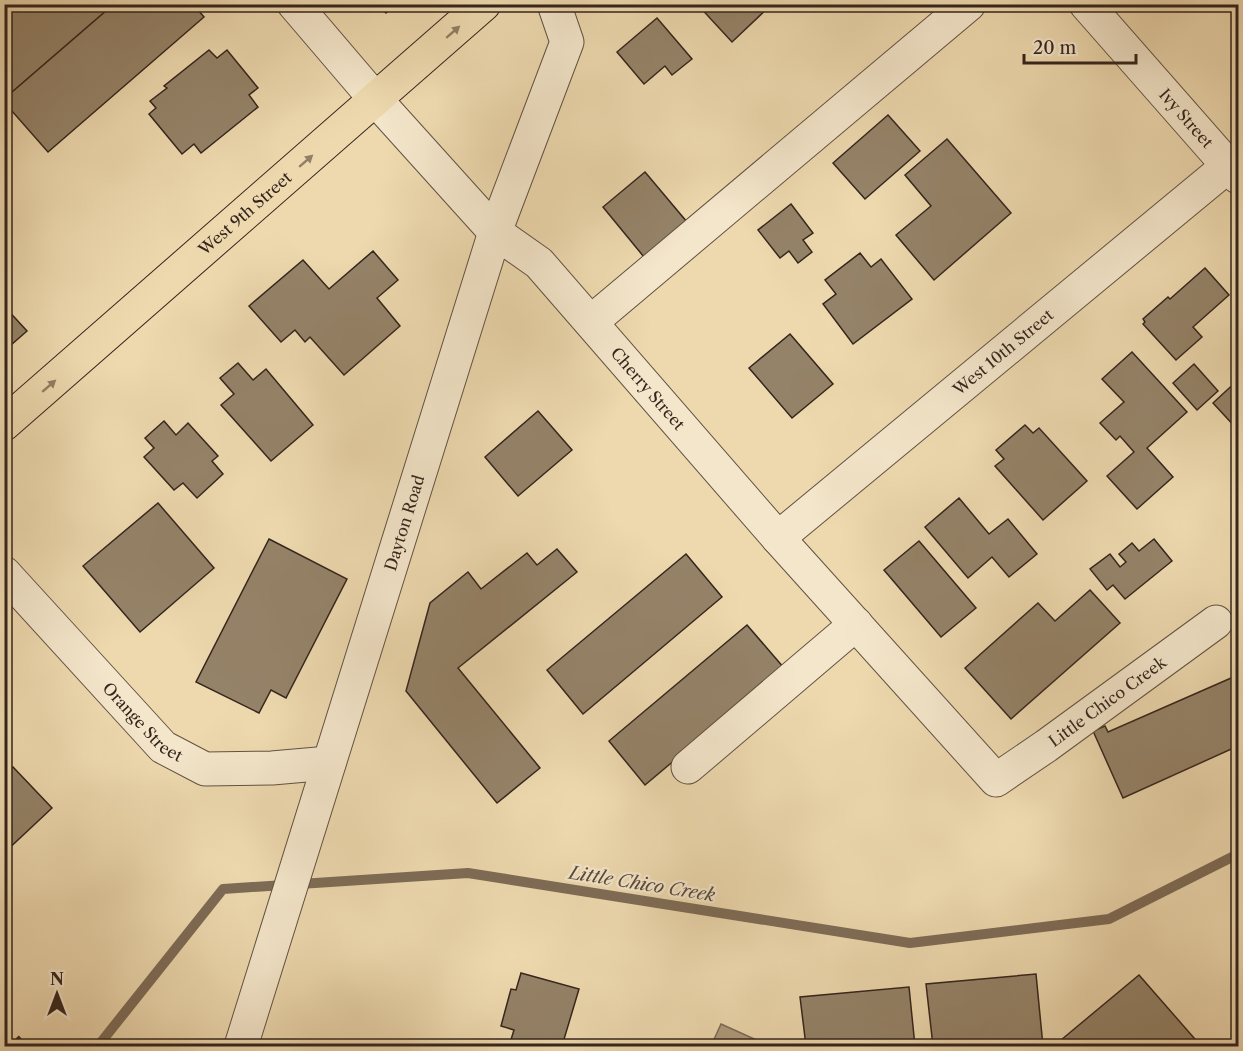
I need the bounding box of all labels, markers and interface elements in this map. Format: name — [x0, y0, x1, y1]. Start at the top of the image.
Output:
one-way arrow — [445, 26, 460, 39]
scale bar — [1024, 27, 1136, 65]
text: 20 m — [1033, 37, 1077, 59]
street label: Ivy Street — [1155, 84, 1218, 152]
one-way arrow — [298, 155, 313, 168]
street label: West 9th Street — [194, 167, 296, 260]
street label: West 10th Street — [948, 304, 1058, 400]
street label: Cherry Street — [607, 343, 690, 434]
one-way arrow — [41, 379, 56, 393]
street label: Dayton Road — [380, 472, 429, 573]
street label: Little Chico Creek — [1045, 651, 1170, 751]
street label: Orange Street — [99, 678, 187, 766]
water label: Little Chico Creek — [565, 861, 717, 907]
north arrow — [27, 964, 87, 1024]
text: N — [50, 969, 64, 989]

